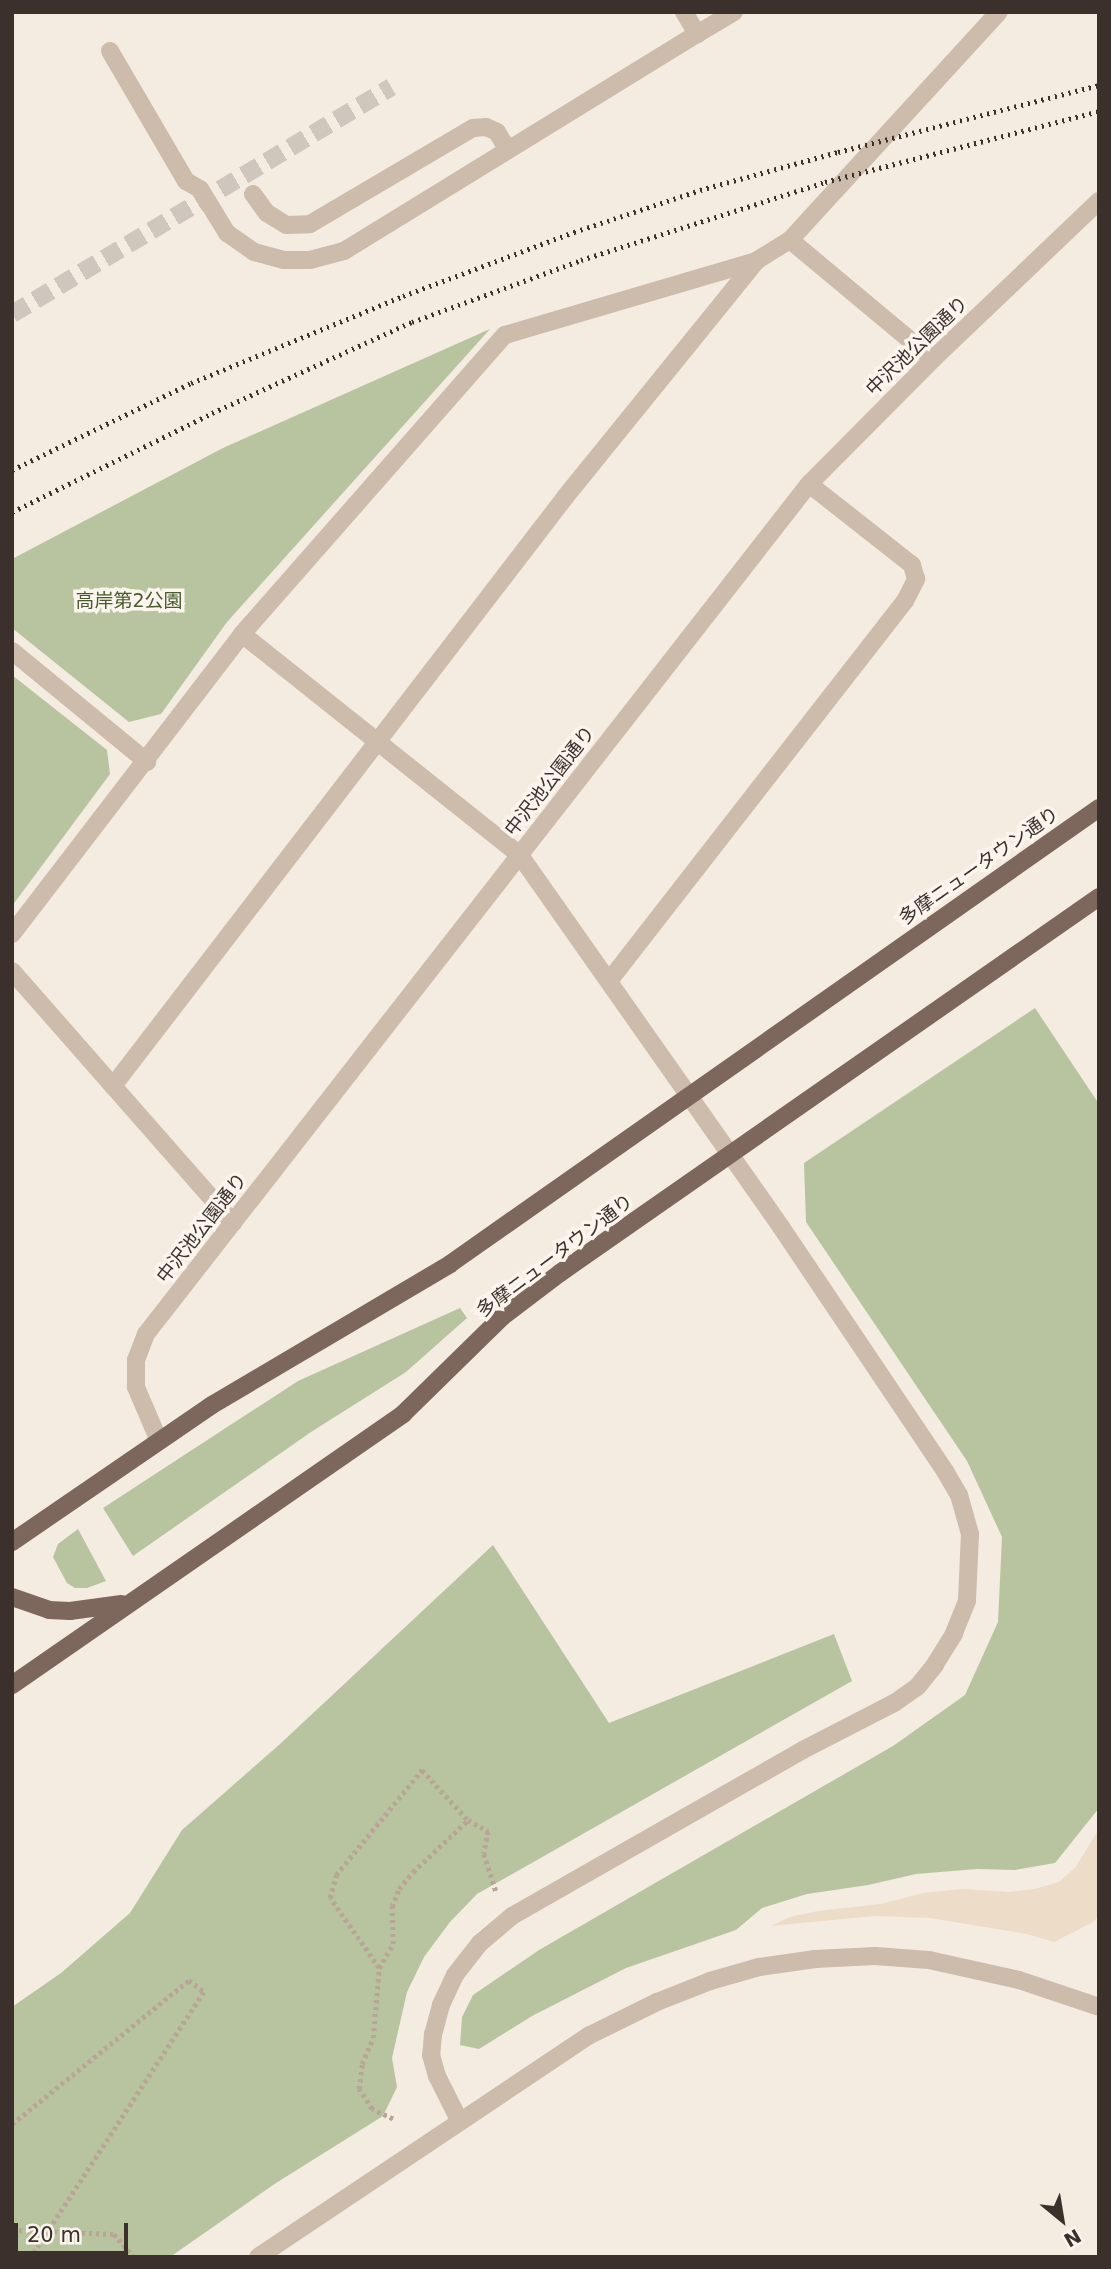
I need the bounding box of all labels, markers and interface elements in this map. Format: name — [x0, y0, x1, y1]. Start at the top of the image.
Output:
street label: 中沢池公園通り — [861, 292, 973, 400]
park label: 高岸第2公園 — [75, 590, 183, 612]
street label: 中沢池公園通り — [500, 722, 600, 840]
street label: 多摩ニュータウン通り — [895, 802, 1063, 930]
street label: 中沢池公園通り — [152, 1169, 252, 1287]
street label: 多摩ニュータウン通り — [472, 1190, 638, 1322]
north arrow — [1027, 2185, 1097, 2255]
scale bar — [18, 2210, 131, 2254]
text: 20 m — [27, 2223, 81, 2247]
text: N — [1060, 2225, 1085, 2252]

